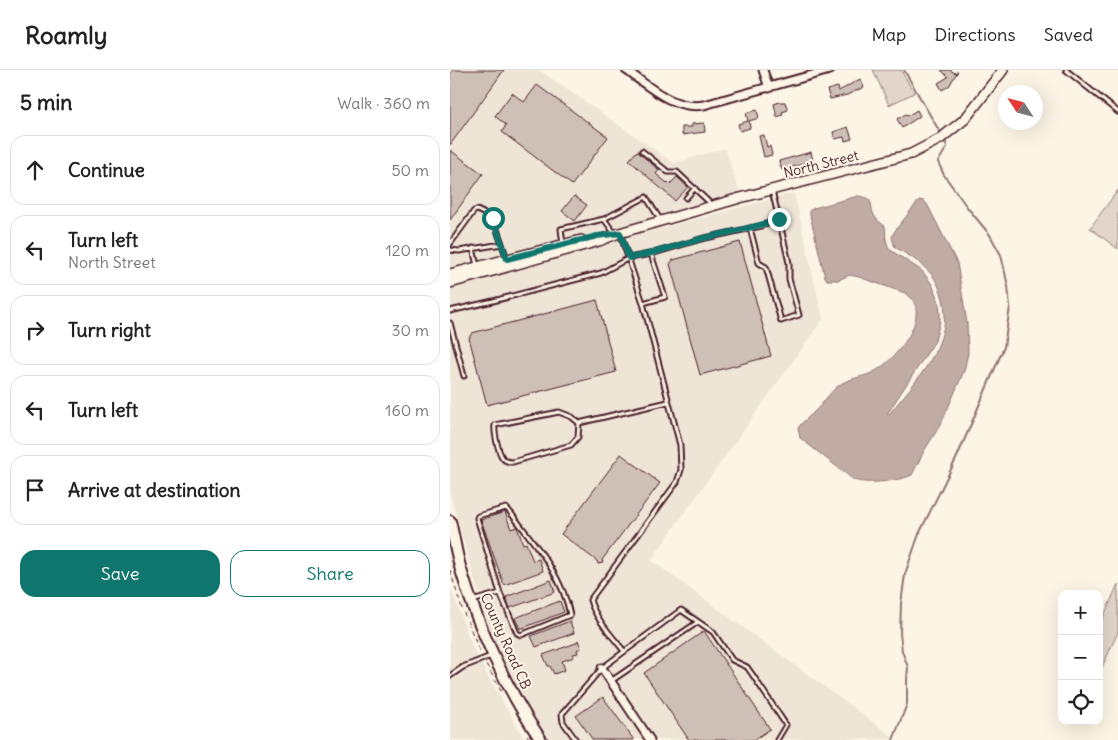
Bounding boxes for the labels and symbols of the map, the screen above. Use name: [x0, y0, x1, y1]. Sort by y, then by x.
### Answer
north arrow: [998, 85, 1043, 130]
street label: North Street: [782, 146, 861, 182]
route start: [482, 207, 505, 230]
route end: [768, 208, 791, 231]
street label: County Road CB: [477, 590, 535, 692]

